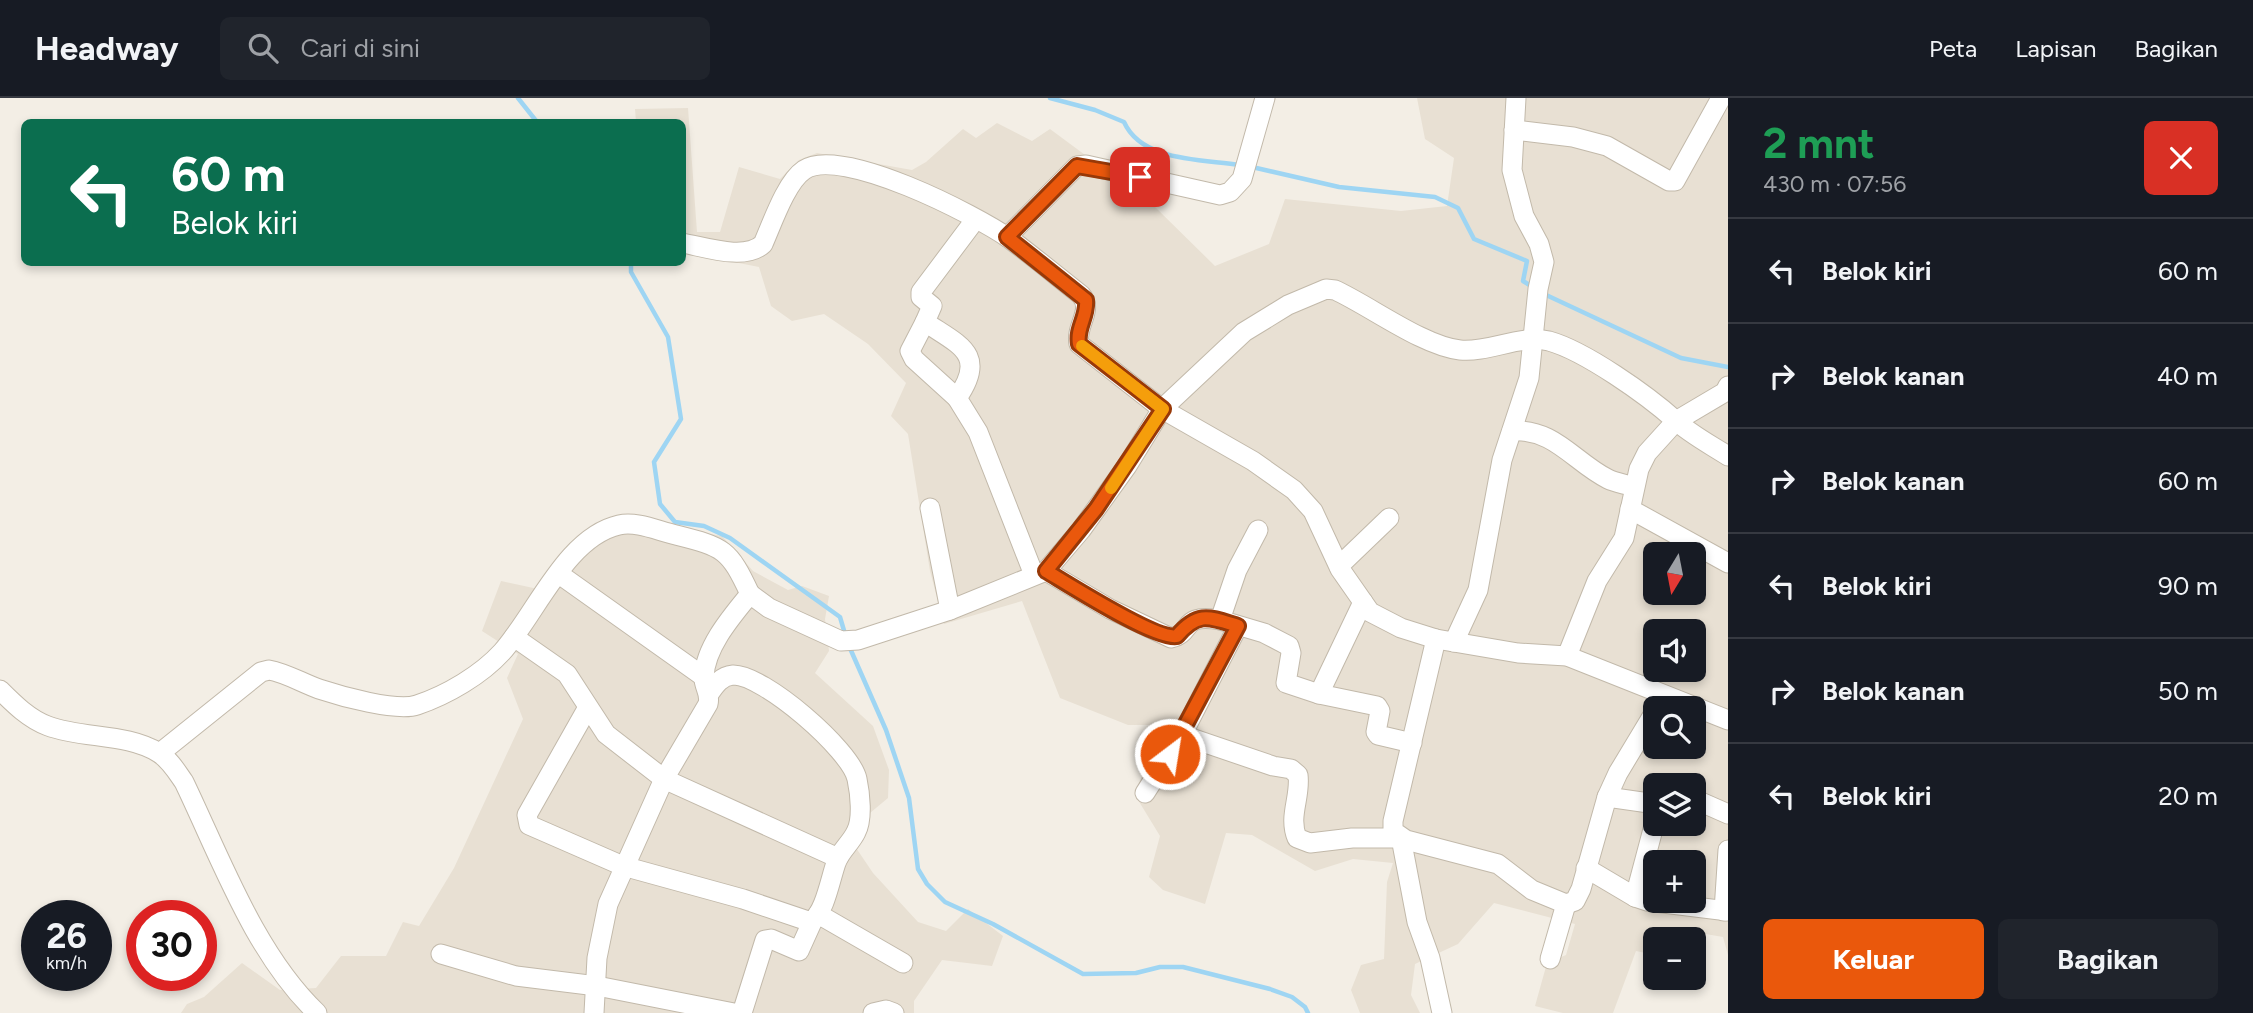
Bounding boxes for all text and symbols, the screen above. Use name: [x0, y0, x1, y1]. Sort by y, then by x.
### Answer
search box: [220, 17, 710, 80]
text: Headway: [35, 29, 178, 68]
icon: search: [244, 29, 282, 67]
text: Cari di sini: [300, 32, 420, 64]
text: Peta: [1929, 34, 1977, 63]
text: Lapisan: [2015, 34, 2096, 63]
text: Bagikan: [2134, 34, 2218, 63]
text: 2 mnt: [1763, 118, 1875, 169]
button: close: [2144, 121, 2218, 195]
text: 60 m: [171, 144, 286, 203]
icon: left: [56, 147, 147, 238]
pin: [1110, 147, 1170, 207]
icon: arrive: [1121, 158, 1159, 196]
text: 430 m · 07:56: [1763, 170, 1906, 198]
text: Belok kiri: [171, 204, 298, 242]
icon: left: [1763, 252, 1801, 290]
text: Belok kiri: [1822, 255, 1931, 287]
text: 60 m: [2158, 255, 2218, 287]
icon: right: [1763, 357, 1801, 395]
text: Belok kanan: [1822, 360, 1965, 392]
text: 40 m: [2157, 360, 2218, 392]
icon: right: [1763, 462, 1801, 500]
text: Belok kanan: [1822, 465, 1965, 497]
text: 60 m: [2158, 465, 2218, 497]
north arrow: [1643, 542, 1706, 606]
map controls: [1643, 542, 1706, 990]
icon: left: [1763, 567, 1801, 605]
text: Belok kiri: [1822, 570, 1931, 602]
text: 90 m: [2158, 570, 2218, 602]
button: sound: [1643, 619, 1706, 682]
icon: right: [1763, 672, 1801, 710]
text: Belok kanan: [1822, 675, 1965, 707]
text: 50 m: [2158, 675, 2218, 707]
button: search: [1643, 696, 1706, 759]
position arrow: [1133, 717, 1207, 791]
button: layers: [1643, 773, 1706, 836]
icon: left: [1763, 777, 1801, 815]
text: Belok kiri: [1822, 780, 1931, 812]
text: 20 m: [2158, 780, 2218, 812]
button: +: [1643, 850, 1706, 913]
speed limit sign: 30: [126, 900, 217, 991]
text: 26: [46, 915, 87, 957]
button: Keluar: [1763, 919, 1984, 999]
button: Bagikan: [1998, 919, 2218, 999]
button: −: [1643, 927, 1706, 990]
text: km/h: [46, 952, 87, 974]

